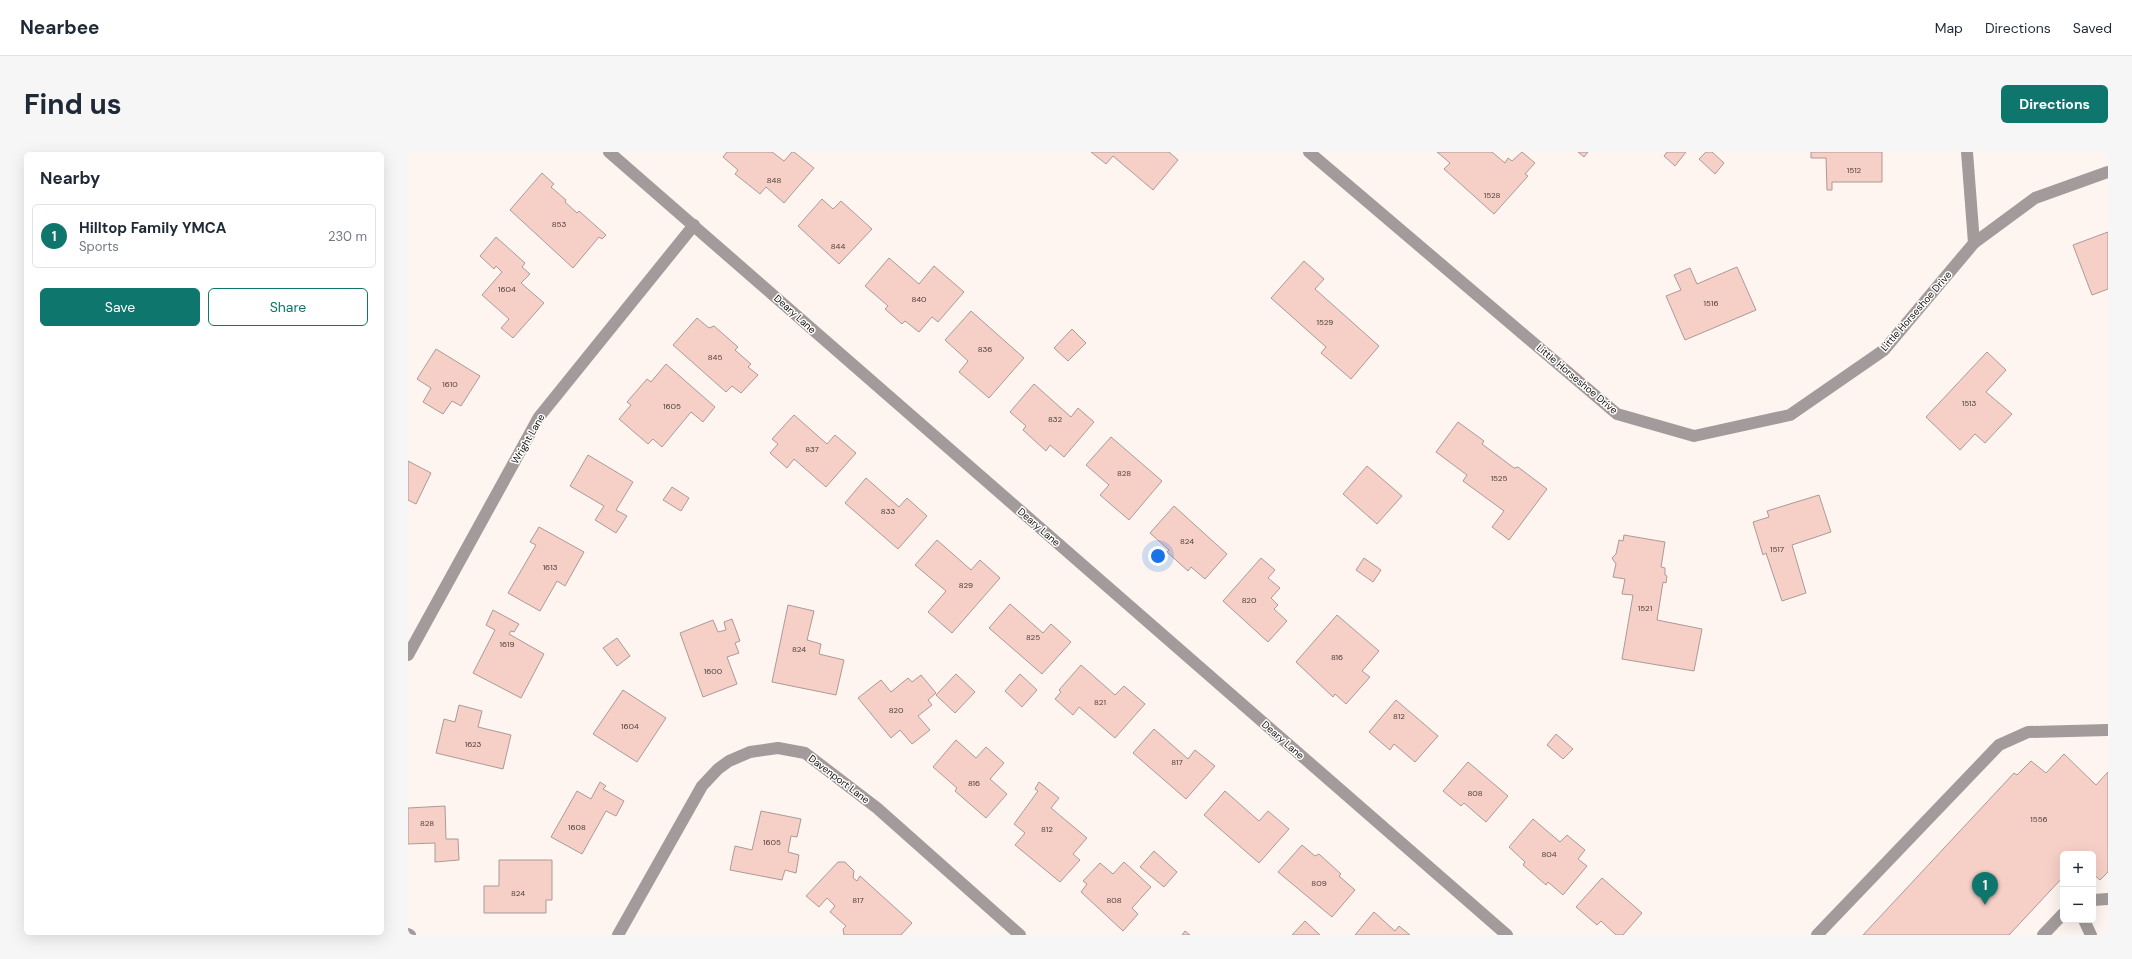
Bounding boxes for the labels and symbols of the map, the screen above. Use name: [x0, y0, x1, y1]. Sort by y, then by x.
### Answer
house number: 1512: [1847, 165, 1862, 175]
house number: 848: [767, 175, 781, 185]
house number: 1528: [1484, 190, 1500, 200]
house number: 853: [552, 219, 567, 229]
house number: 844: [831, 241, 845, 251]
street label: Little Horseshoe Drive: [1878, 268, 1955, 354]
house number: 1604: [498, 284, 516, 294]
street label: Deary Lane: [771, 292, 819, 336]
house number: 840: [911, 294, 927, 304]
house number: 1516: [1704, 298, 1718, 308]
house number: 1529: [1317, 317, 1333, 327]
street label: Little Horseshoe Drive: [1534, 341, 1620, 417]
house number: 836: [978, 344, 992, 354]
house number: 845: [708, 352, 722, 362]
house number: 1610: [442, 379, 458, 389]
house number: 1513: [1962, 398, 1977, 408]
house number: 1605: [663, 401, 681, 411]
street label: Wright Lane: [508, 411, 548, 466]
house number: 832: [1048, 414, 1062, 424]
house number: 837: [805, 444, 819, 454]
house number: 828: [1117, 468, 1131, 478]
house number: 1525: [1491, 473, 1507, 483]
street label: Deary Lane: [1015, 505, 1063, 549]
house number: 833: [881, 506, 895, 516]
house number: 824: [1180, 536, 1194, 546]
house number: 1517: [1770, 544, 1784, 554]
your location: [1148, 546, 1168, 566]
house number: 1613: [543, 562, 558, 572]
house number: 829: [959, 580, 973, 590]
house number: 820: [1242, 595, 1257, 605]
house number: 1521: [1638, 603, 1652, 613]
house number: 825: [1026, 632, 1040, 642]
house number: 1619: [499, 639, 515, 649]
house number: 824: [792, 644, 806, 654]
house number: 816: [1331, 652, 1343, 662]
house number: 1600: [704, 666, 723, 676]
house number: 821: [1094, 697, 1106, 707]
house number: 820: [889, 705, 904, 715]
house number: 812: [1393, 711, 1405, 721]
street label: Deary Lane: [1259, 718, 1307, 762]
house number: 1604: [621, 721, 639, 731]
house number: 1623: [465, 739, 482, 749]
street label: Davenport Lane: [806, 752, 872, 806]
house number: 817: [1171, 757, 1183, 767]
house number: 816: [968, 778, 980, 788]
house number: 808: [1467, 788, 1483, 798]
house number: 1556: [2030, 814, 2048, 824]
house number: 828: [420, 818, 434, 828]
house number: 1608: [568, 822, 586, 832]
house number: 812: [1041, 824, 1053, 834]
house number: 1605: [763, 837, 781, 847]
house number: 804: [1541, 849, 1557, 859]
pin: 1: [1972, 872, 1998, 905]
house number: 809: [1311, 878, 1327, 888]
house number: 824: [511, 888, 525, 898]
house number: 817: [852, 895, 864, 905]
house number: 808: [1106, 895, 1122, 905]

